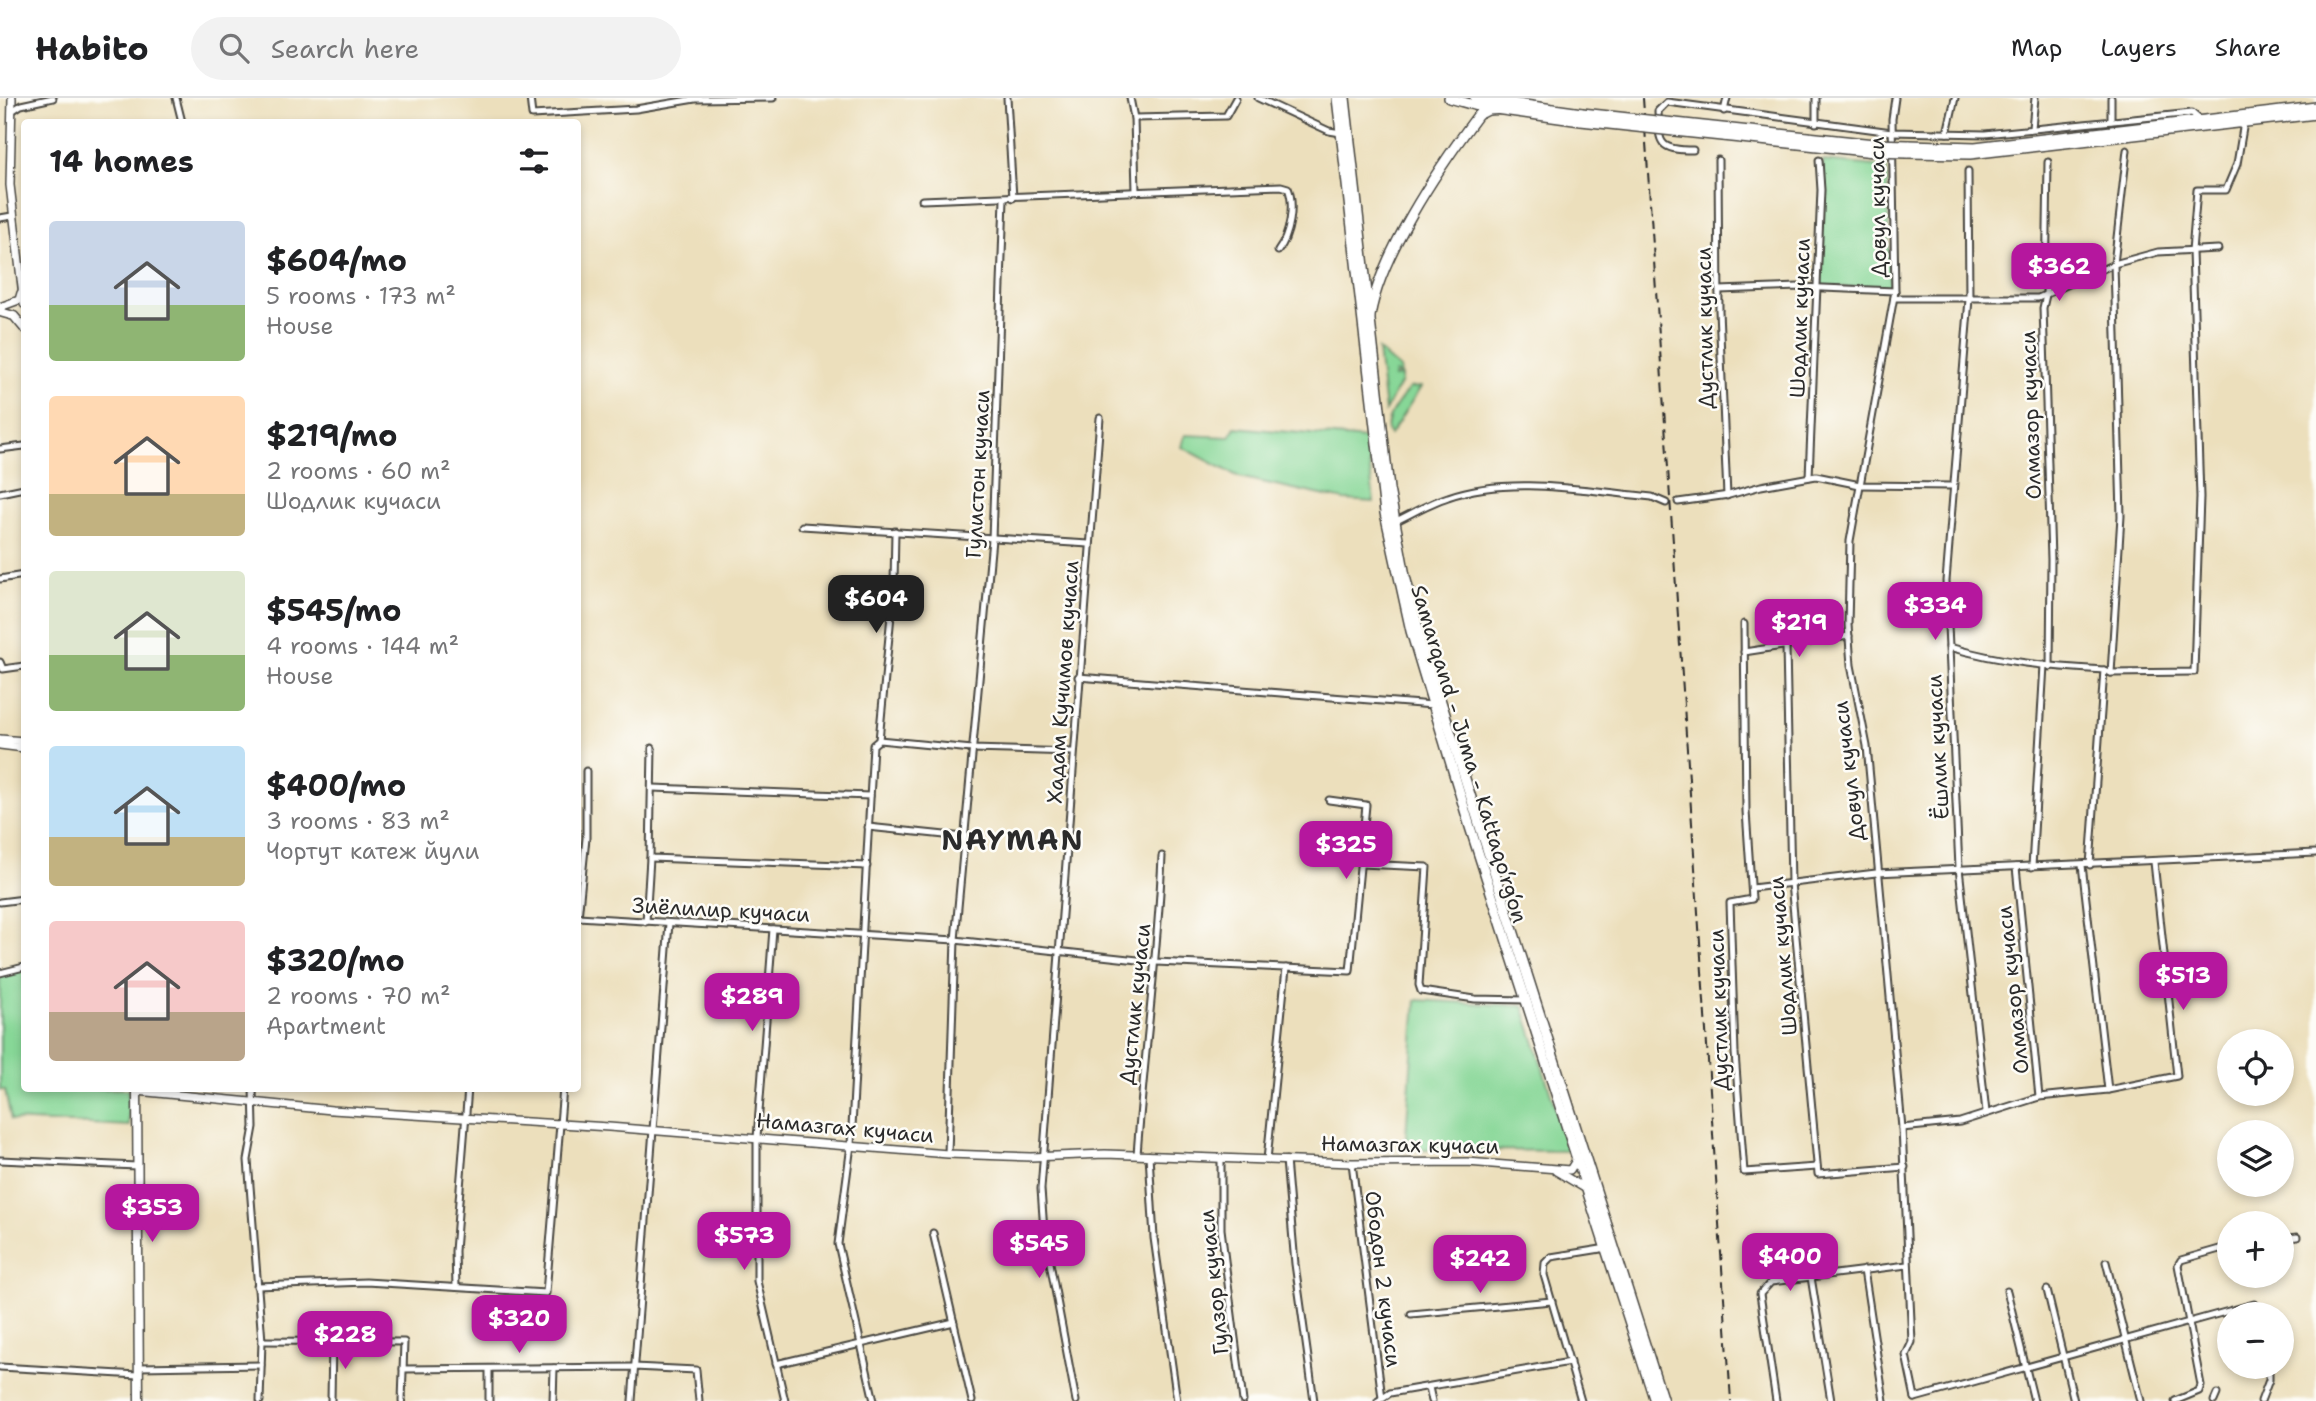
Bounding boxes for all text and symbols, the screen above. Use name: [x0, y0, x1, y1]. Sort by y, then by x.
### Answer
search box: [191, 17, 681, 80]
text: Habito: [35, 26, 149, 71]
icon: search: [215, 29, 253, 67]
text: Search here: [271, 31, 419, 66]
text: Map: [2011, 32, 2062, 64]
text: Layers: [2100, 32, 2177, 64]
text: Share: [2215, 32, 2281, 64]
street label: Довул кучаси: [1863, 136, 1893, 278]
text: 14 homes: [49, 141, 194, 182]
icon: filters: [515, 142, 553, 180]
street label: Шодлик кучаси: [1783, 237, 1817, 398]
text: $604/mo: [266, 240, 407, 281]
pin: $362: [2018, 244, 2100, 303]
street label: Дустлик кучаси: [1690, 247, 1720, 409]
icon: home: [105, 249, 189, 333]
text: $362: [2027, 251, 2091, 281]
text: 5 rooms · 173 m²: [266, 281, 456, 311]
text: House: [266, 311, 334, 341]
street label: Олмазор кучаси: [2014, 330, 2048, 500]
street label: Гулистон кучаси: [960, 389, 996, 559]
text: $219/mo: [266, 415, 398, 456]
icon: home: [105, 424, 189, 508]
text: 2 rooms · 60 m²: [266, 456, 451, 486]
text: Шодлик кучаси: [266, 486, 441, 516]
street label: Хадам Кучимов кучаси: [1041, 559, 1085, 805]
pin: $604: [835, 575, 917, 635]
street label: Samarqand - Juma - Kattaqo‘rg‘on: [1404, 582, 1534, 926]
pin: $334: [1894, 582, 1976, 642]
text: $604: [844, 583, 908, 613]
text: $545/mo: [266, 590, 402, 631]
text: $334: [1903, 590, 1967, 620]
icon: home: [105, 599, 189, 683]
pin: $219: [1758, 600, 1840, 659]
text: $219: [1771, 607, 1827, 637]
text: 4 rooms · 144 m²: [266, 631, 459, 661]
text: House: [266, 661, 334, 691]
street label: Ёшлик кучаси: [1920, 673, 1956, 820]
street label: Довул кучаси: [1826, 699, 1872, 843]
text: $400/mo: [266, 765, 406, 806]
icon: home: [105, 774, 189, 858]
text: 3 rooms · 83 m²: [266, 806, 450, 836]
district label: NAYMAN: [941, 821, 1085, 859]
pin: $325: [1305, 822, 1387, 881]
text: $325: [1315, 829, 1377, 859]
text: Чортут катеж йули: [266, 836, 479, 866]
street label: Шодлик кучаси: [1762, 875, 1804, 1037]
street label: Зиёлилир кучаси: [631, 891, 811, 929]
street label: Олмазор кучаси: [1990, 904, 2036, 1076]
street label: Дустлик кучаси: [1113, 922, 1157, 1086]
street label: Дустлик кучаси: [1702, 928, 1736, 1091]
text: $320/mo: [266, 940, 405, 981]
icon: home: [105, 949, 189, 1033]
pin: $513: [2142, 953, 2224, 1012]
text: $513: [2155, 960, 2211, 990]
pin: $289: [711, 974, 793, 1033]
text: 2 rooms · 70 m²: [266, 981, 451, 1011]
text: $289: [720, 981, 784, 1011]
text: Apartment: [266, 1011, 386, 1041]
map controls: [2217, 1029, 2294, 1379]
button: locate: [2217, 1029, 2294, 1106]
street label: Намазгах кучаси: [755, 1106, 935, 1150]
button: layers: [2217, 1120, 2294, 1197]
street label: Намазгах кучаси: [1321, 1129, 1500, 1161]
pin: $353: [111, 1184, 193, 1244]
street label: Ободон 2 кучаси: [1358, 1189, 1408, 1369]
text: $353: [121, 1192, 183, 1222]
street label: Гулзор кучаси: [1192, 1208, 1236, 1356]
button: +: [2217, 1211, 2294, 1288]
pin: $573: [703, 1212, 785, 1272]
text: $573: [713, 1220, 775, 1250]
pin: $545: [998, 1220, 1080, 1280]
text: $545: [1009, 1228, 1069, 1258]
pin: $400: [1749, 1234, 1831, 1293]
pin: $242: [1439, 1236, 1521, 1295]
text: $400: [1758, 1241, 1822, 1271]
text: $242: [1449, 1243, 1511, 1273]
pin: $320: [478, 1296, 560, 1355]
button: −: [2217, 1302, 2294, 1379]
text: $320: [488, 1303, 550, 1333]
pin: $228: [304, 1312, 386, 1371]
text: $228: [313, 1319, 377, 1349]

